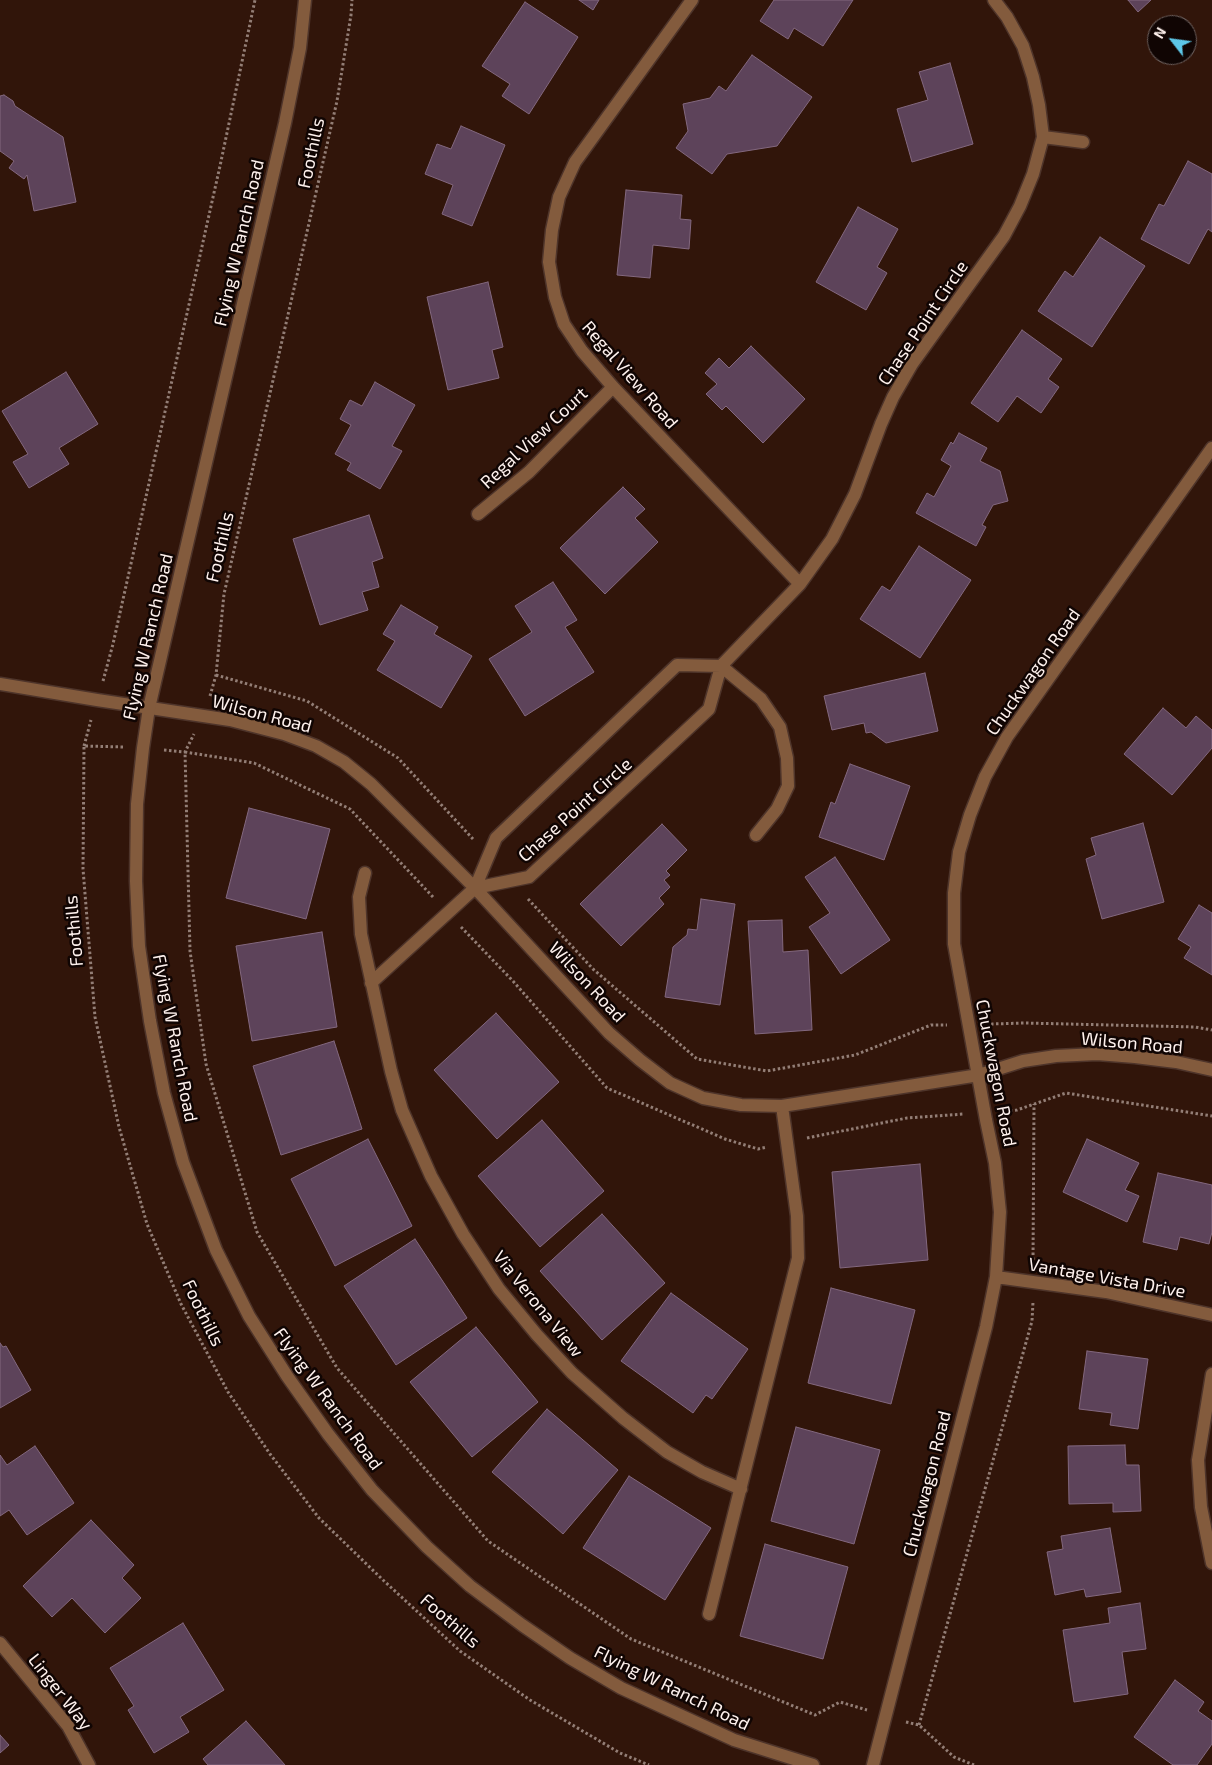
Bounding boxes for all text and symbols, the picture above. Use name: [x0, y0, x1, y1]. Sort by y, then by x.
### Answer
north arrow: [1147, 15, 1197, 65]
text: N: [1150, 24, 1169, 41]
street label: Foothills: [293, 116, 329, 190]
street label: Flying W Ranch Road: [209, 158, 269, 328]
street label: Chase Point Circle: [873, 257, 973, 389]
street label: Regal View Road: [577, 317, 683, 433]
street label: Regal View Court: [476, 383, 592, 493]
street label: Foothills: [201, 510, 239, 584]
street label: Flying W Ranch Road: [118, 552, 178, 722]
street label: Chuckwagon Road: [981, 604, 1085, 740]
street label: Wilson Road: [210, 690, 314, 738]
street label: Chase Point Circle: [514, 753, 636, 867]
street label: Foothills: [60, 894, 88, 968]
street label: Wilson Road: [544, 937, 630, 1027]
street label: Flying W Ranch Road: [148, 952, 202, 1124]
street label: Chuckwagon Road: [971, 997, 1021, 1149]
street label: Wilson Road: [1080, 1028, 1184, 1058]
street label: Via Verona View: [488, 1246, 588, 1362]
street label: Vantage Vista Drive: [1027, 1254, 1187, 1302]
street label: Foothills: [178, 1276, 228, 1350]
street label: Flying W Ranch Road: [269, 1324, 387, 1474]
street label: Chuckwagon Road: [898, 1409, 956, 1559]
street label: Foothills: [416, 1589, 484, 1653]
street label: Flying W Ranch Road: [591, 1641, 753, 1735]
street label: Linger Way: [23, 1649, 97, 1735]

